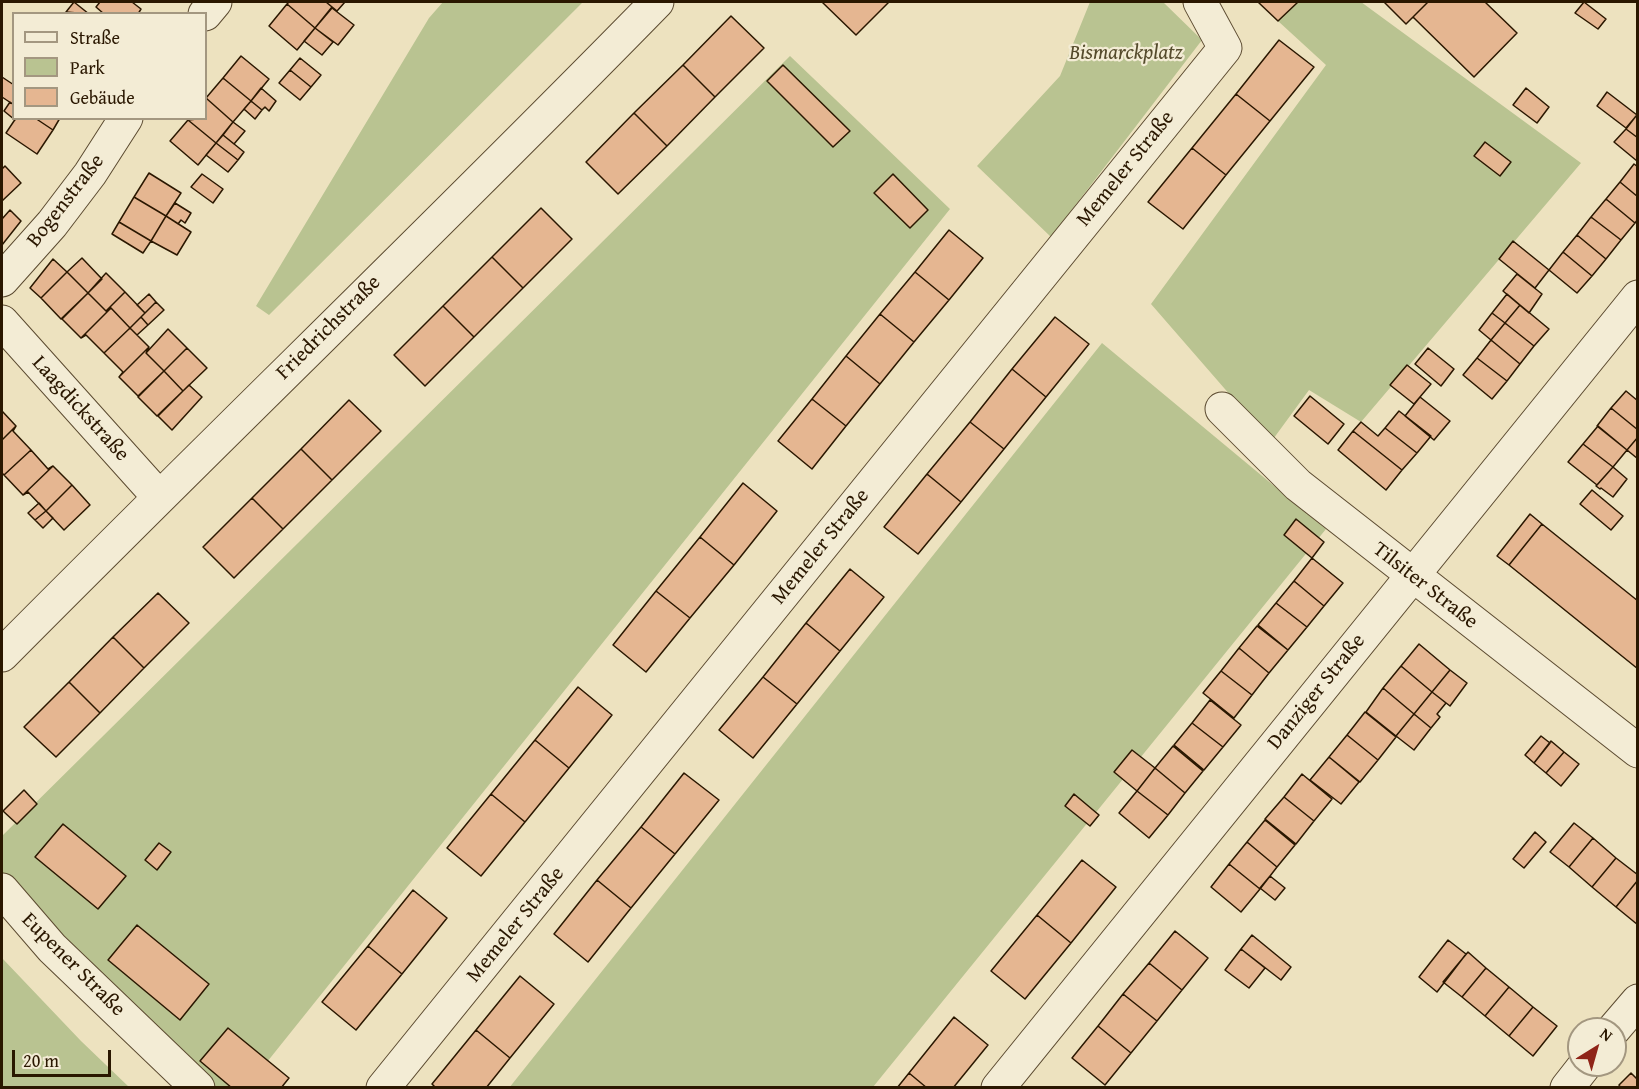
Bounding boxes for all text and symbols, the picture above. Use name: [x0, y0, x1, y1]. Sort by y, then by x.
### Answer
legend: [12, 12, 207, 120]
text: Straße: [70, 24, 120, 51]
park label: Bismarckplatz: [1069, 41, 1183, 67]
text: Park: [70, 54, 105, 81]
text: Gebäude: [70, 84, 135, 111]
street label: Memeler Straße: [1072, 106, 1180, 232]
street label: Bogenstraße: [22, 150, 110, 252]
street label: Friedrichstraße: [271, 270, 387, 386]
street label: Laagdickstraße: [26, 351, 134, 467]
street label: Memeler Straße: [767, 484, 875, 610]
street label: Tilsiter Straße: [1367, 537, 1483, 635]
street label: Danziger Straße: [1263, 629, 1371, 755]
street label: Memeler Straße: [462, 862, 570, 988]
street label: Eupener Straße: [16, 908, 130, 1022]
north arrow: [1567, 1017, 1627, 1077]
text: N: [1595, 1021, 1618, 1047]
scale bar: [15, 1038, 114, 1076]
text: 20 m: [23, 1047, 59, 1074]

